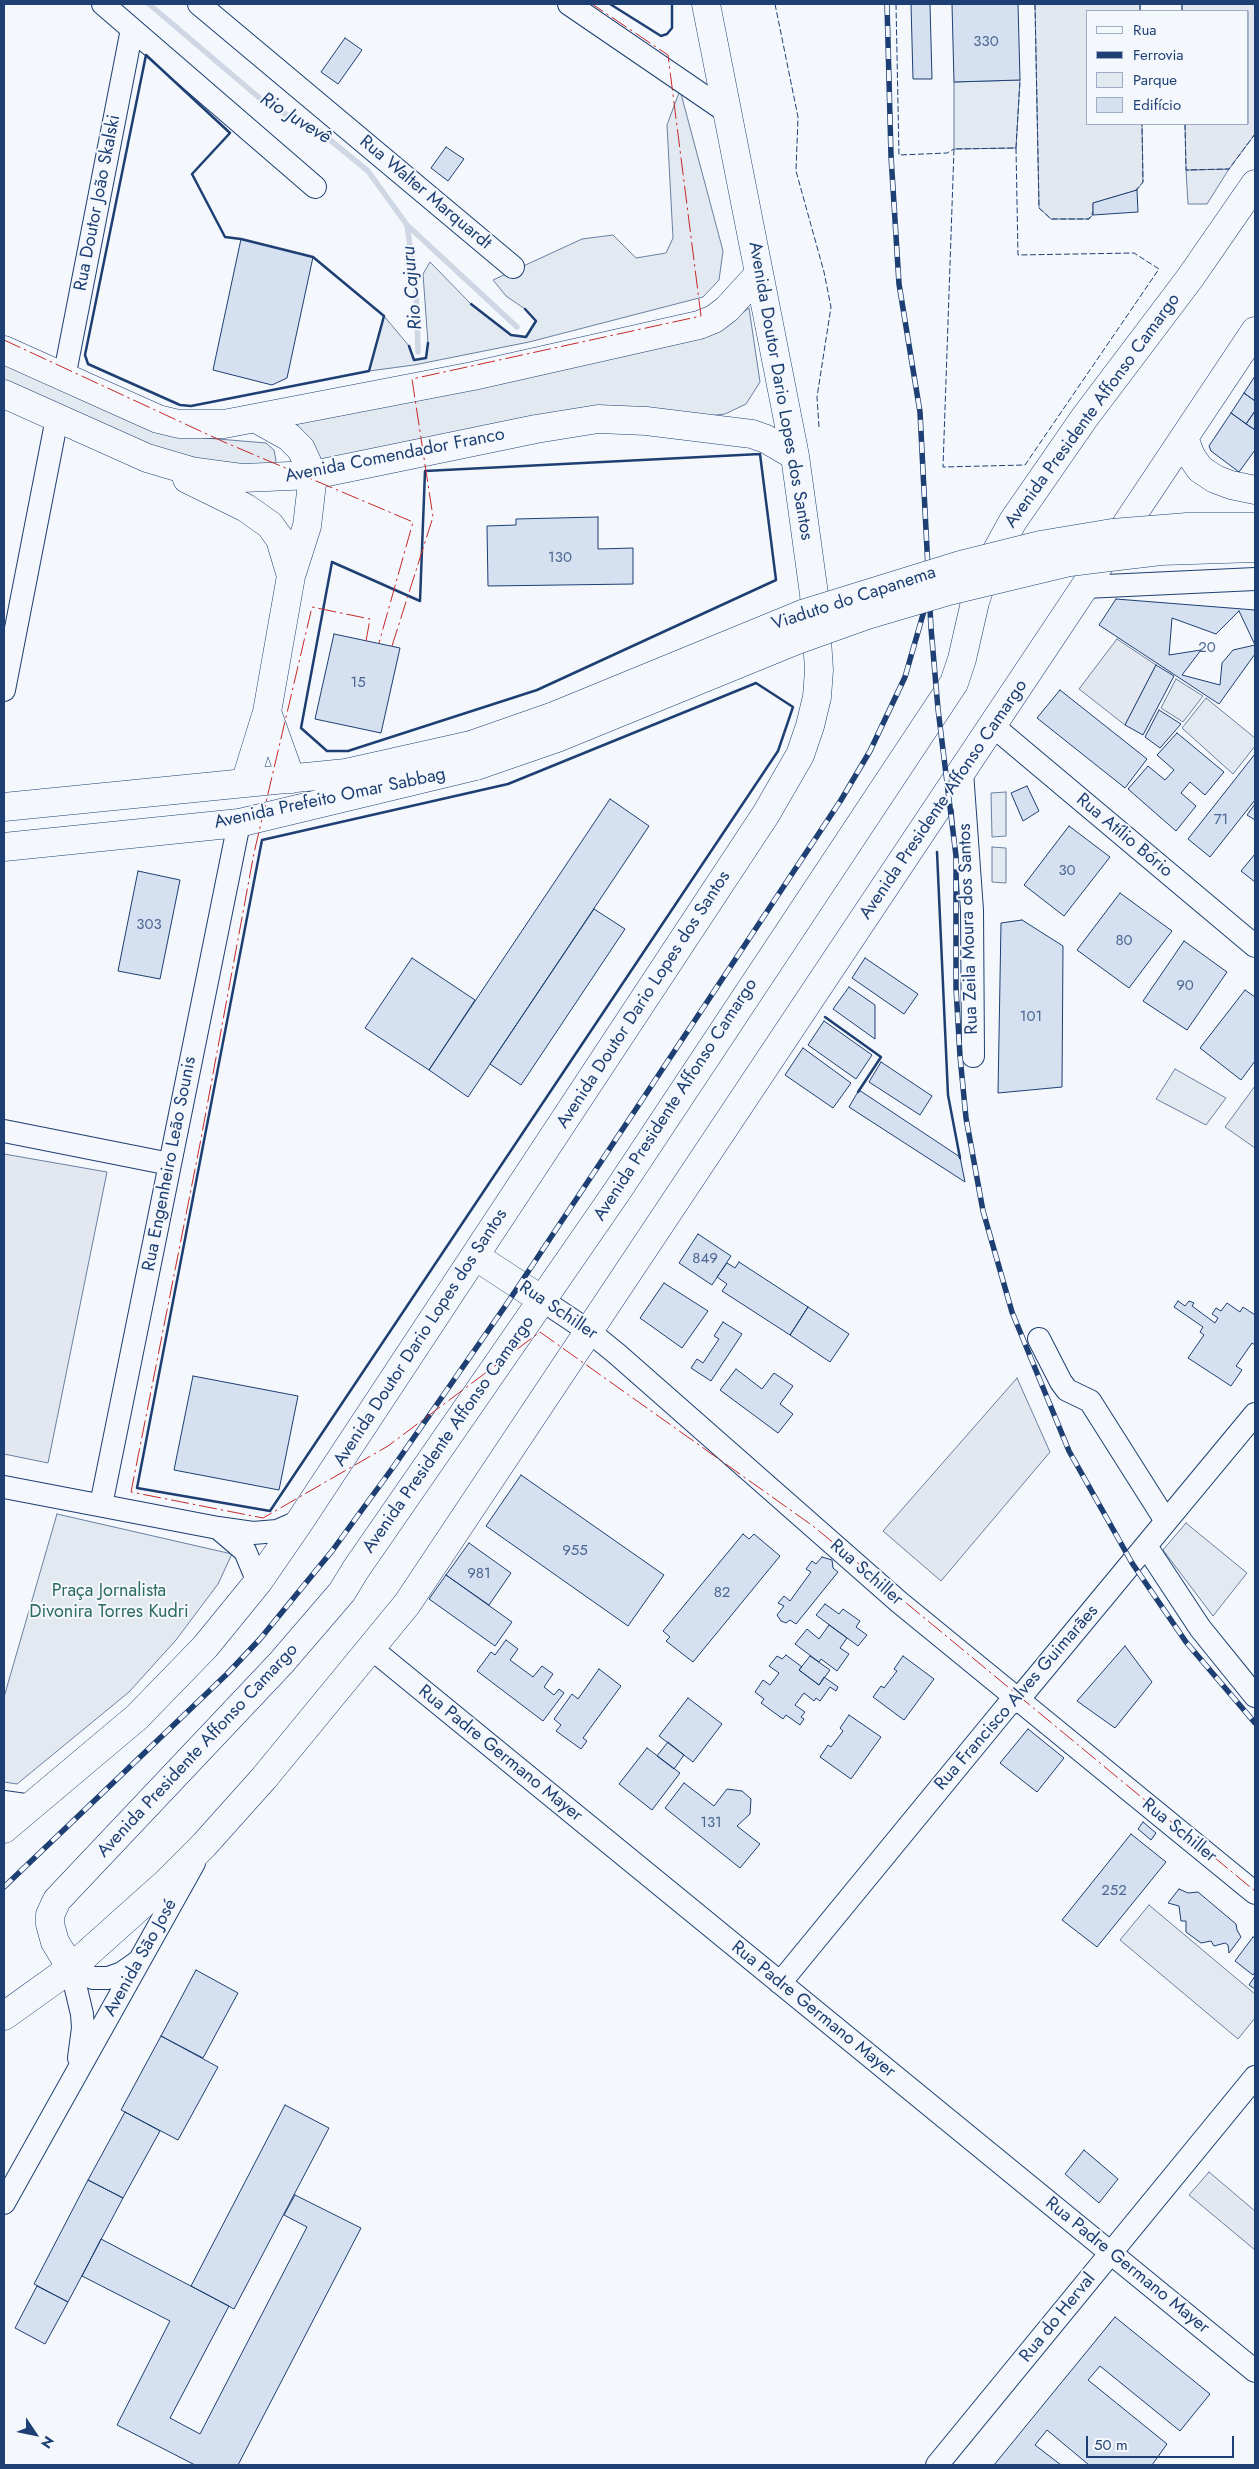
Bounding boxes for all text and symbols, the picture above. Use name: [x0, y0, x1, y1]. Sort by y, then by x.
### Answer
legend: [1086, 10, 1249, 125]
text: Rua: [1133, 19, 1157, 41]
house number: 330: [973, 33, 999, 51]
text: Ferrovia: [1133, 44, 1184, 66]
text: Parque: [1133, 69, 1177, 91]
water label: Rio Juvevê: [255, 88, 335, 150]
text: Edifício: [1133, 94, 1181, 116]
street label: Rua Doutor João Skalski: [70, 113, 126, 293]
street label: Rua Walter Marquardt: [355, 131, 495, 255]
street label: Avenida Doutor Dario Lopes dos Santos: [743, 240, 817, 542]
water label: Rio Cajuru: [398, 245, 428, 331]
street label: Avenida Presidente Affonso Camargo: [1001, 290, 1185, 532]
street label: Avenida Comendador Franco: [283, 424, 507, 488]
house number: 130: [548, 549, 572, 567]
street label: Viaduto do Capanema: [769, 562, 939, 636]
house number: 20: [1198, 639, 1216, 657]
house number: 15: [350, 674, 366, 692]
street label: Avenida Presidente Affonso Camargo: [855, 676, 1033, 924]
street label: Avenida Prefeito Omar Sabbag: [212, 764, 448, 834]
street label: Rua Atílio Bório: [1071, 789, 1177, 883]
house number: 71: [1214, 811, 1228, 829]
street label: Rua Zeila Moura dos Santos: [955, 823, 983, 1035]
house number: 30: [1058, 862, 1076, 880]
street label: Avenida Doutor Dario Lopes dos Santos: [552, 867, 736, 1133]
house number: 303: [136, 916, 162, 934]
house number: 80: [1115, 932, 1133, 950]
street label: Avenida Presidente Affonso Camargo: [589, 975, 763, 1225]
house number: 90: [1176, 977, 1194, 995]
house number: 101: [1020, 1008, 1042, 1026]
street label: Rua Engenheiro Leão Sounis: [139, 1055, 201, 1273]
street label: Avenida Doutor Dario Lopes dos Santos: [329, 1205, 513, 1471]
house number: 849: [692, 1250, 718, 1268]
street label: Rua Schiller: [515, 1277, 601, 1345]
street label: Avenida Presidente Affonso Camargo: [359, 1312, 539, 1558]
street label: Rua Schiller: [825, 1535, 907, 1611]
house number: 955: [562, 1542, 588, 1560]
house number: 981: [467, 1565, 491, 1583]
park label: Praça Jornalista Divonira Torres Kudri: [29, 1581, 189, 1624]
house number: 82: [714, 1584, 730, 1602]
street label: Rua Francisco Alves Guimarães: [931, 1601, 1103, 1795]
street label: Avenida Presidente Affonso Camargo: [93, 1640, 303, 1862]
street label: Rua Padre Germano Mayer: [413, 1681, 587, 1827]
street label: Rua Schiller: [1137, 1794, 1221, 1868]
house number: 131: [700, 1814, 722, 1832]
house number: 252: [1101, 1882, 1127, 1900]
street label: Avenida São José: [100, 1896, 182, 2020]
street label: Rua Padre Germano Mayer: [726, 1937, 900, 2083]
street label: Rua Padre Germano Mayer: [1040, 2193, 1214, 2339]
street label: Rua do Herval: [1015, 2269, 1101, 2367]
north arrow: [10, 2409, 60, 2459]
scale bar: [1089, 2426, 1236, 2458]
text: N: [36, 2432, 59, 2453]
text: 50 m: [1094, 2434, 1128, 2456]

